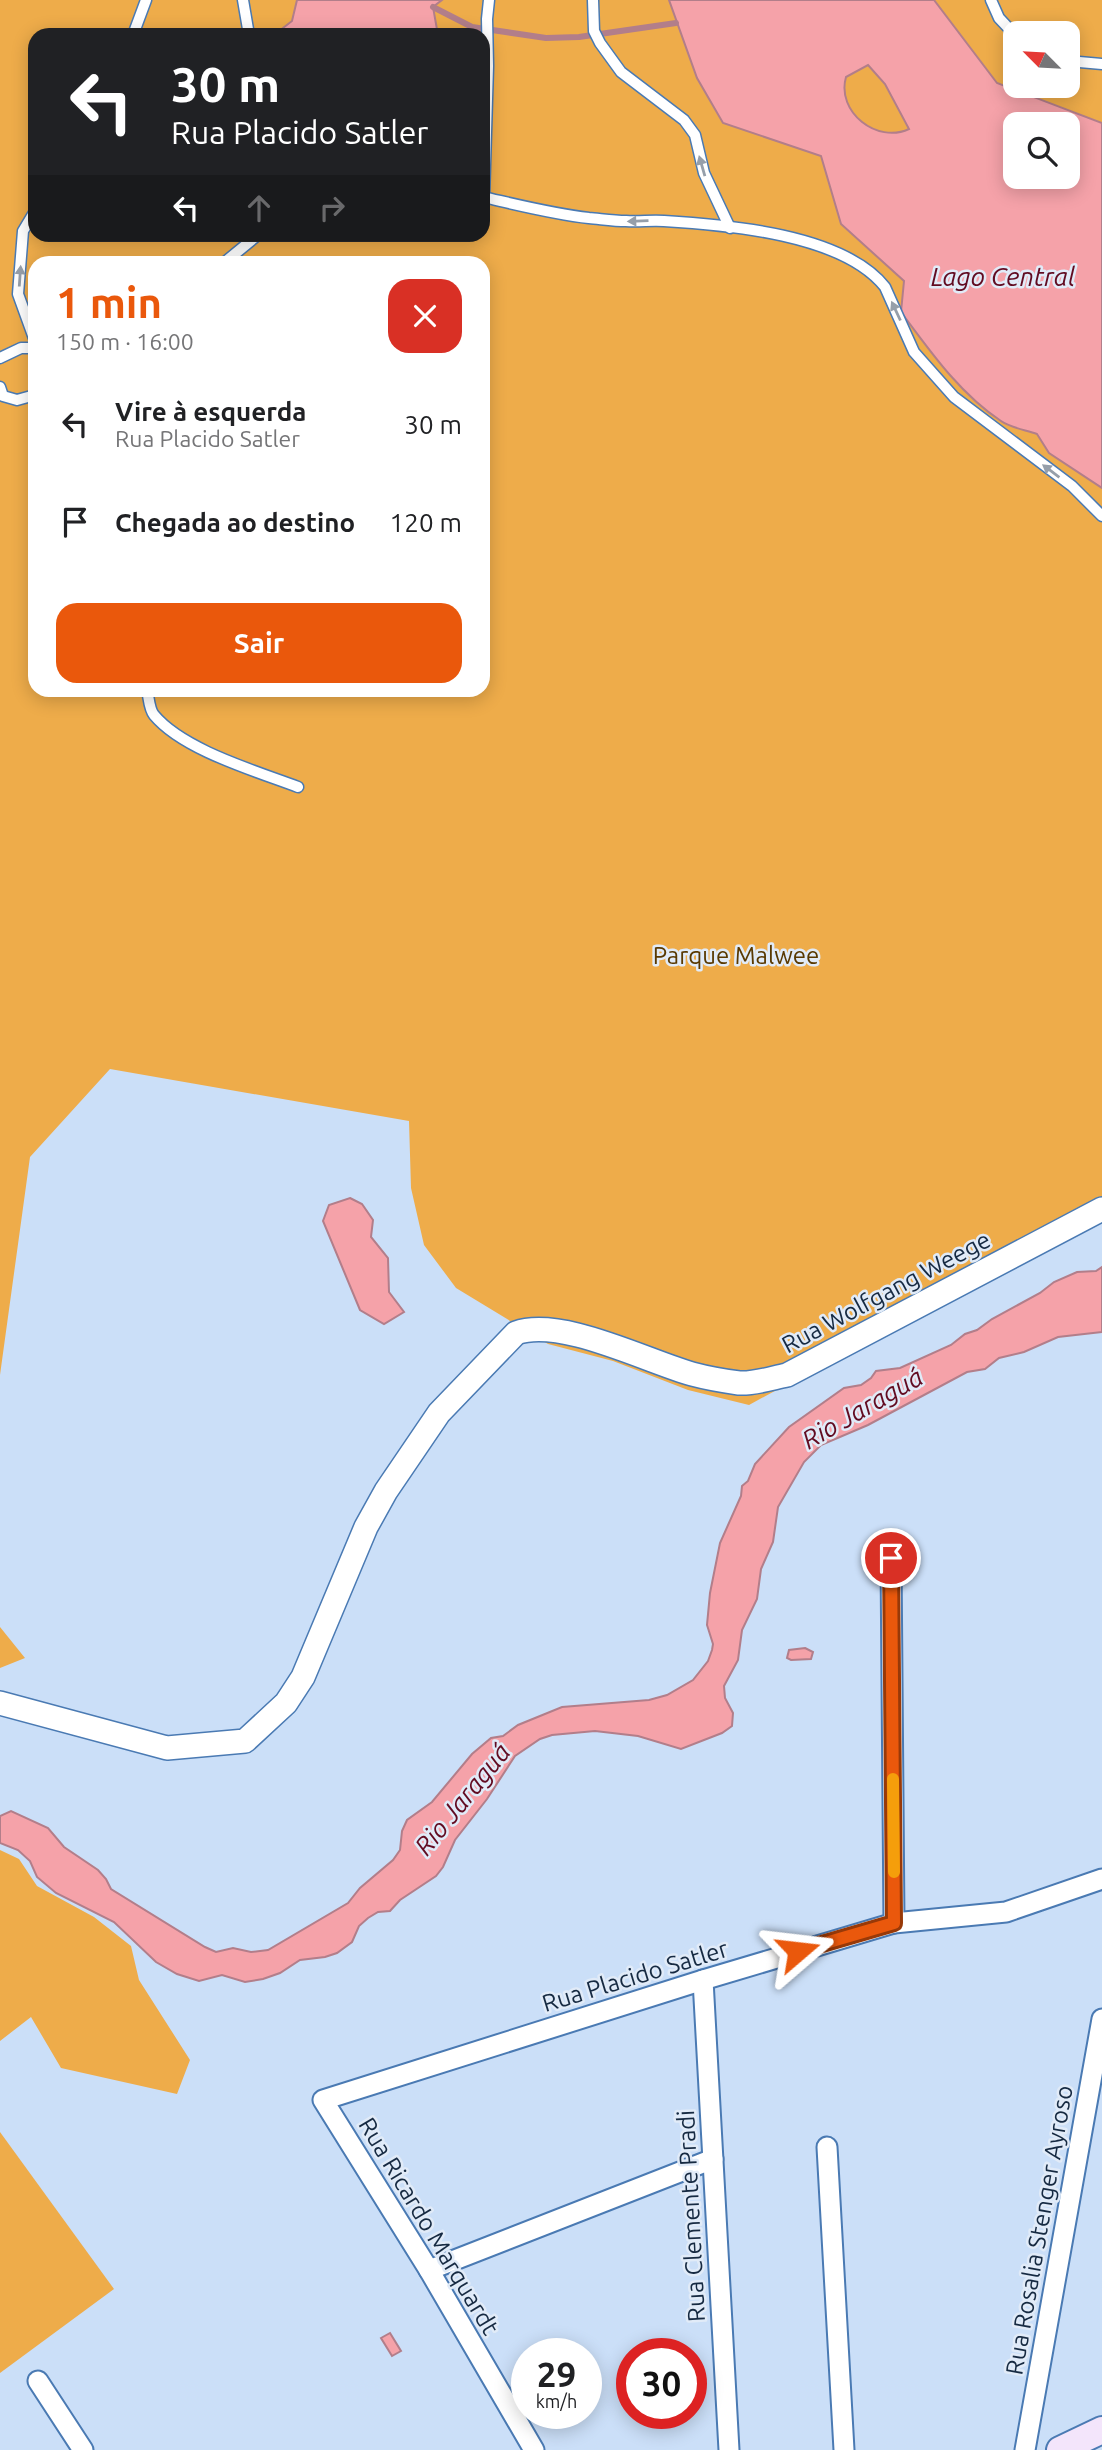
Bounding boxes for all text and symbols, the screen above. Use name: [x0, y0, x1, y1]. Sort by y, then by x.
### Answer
north arrow: [1003, 21, 1080, 98]
map controls: [1003, 21, 1080, 189]
icon: left: [56, 56, 147, 147]
text: 30 m: [171, 56, 280, 111]
button: search: [1003, 112, 1080, 189]
text: Rua Placido Satler: [171, 114, 428, 150]
one-way arrow: [697, 155, 707, 176]
icon: left: [167, 189, 205, 227]
icon: ahead: [240, 189, 278, 227]
icon: right: [313, 189, 351, 227]
one-way arrow: [627, 215, 649, 227]
water label: Lago Central: [931, 262, 1075, 291]
one-way arrow: [15, 265, 26, 287]
text: 1 min: [56, 279, 162, 326]
button: close: [388, 279, 462, 353]
one-way arrow: [890, 301, 901, 321]
text: 150 m · 16:00: [56, 329, 194, 354]
text: Vire à esquerda: [115, 397, 306, 426]
icon: left: [56, 405, 94, 443]
text: 30 m: [404, 410, 462, 439]
text: Rua Placido Satler: [115, 426, 300, 451]
one-way arrow: [1043, 463, 1061, 478]
icon: arrive: [56, 503, 94, 541]
text: Chegada ao destino: [115, 508, 355, 537]
text: 120 m: [390, 508, 462, 537]
button: Sair: [56, 603, 462, 683]
park label: Parque Malwee: [653, 942, 819, 969]
street label: Rua Wolfgang Weege: [777, 1226, 995, 1358]
water label: Rio Jaraguá: [796, 1362, 928, 1454]
pin: [861, 1528, 921, 1588]
icon: arrive: [872, 1539, 910, 1577]
water label: Rio Jaraguá: [408, 1738, 516, 1860]
position arrow: [761, 1914, 835, 1988]
street label: Rua Placido Satler: [539, 1935, 731, 2017]
street label: Rua Rosalia Stenger Ayroso: [1000, 2083, 1078, 2377]
street label: Rua Clemente Pradi: [672, 2109, 710, 2323]
street label: Rua Ricardo Marquardt: [353, 2113, 505, 2340]
speed limit sign: 30: [616, 2338, 707, 2429]
text: 29: [537, 2354, 576, 2394]
text: km/h: [536, 2391, 577, 2411]

